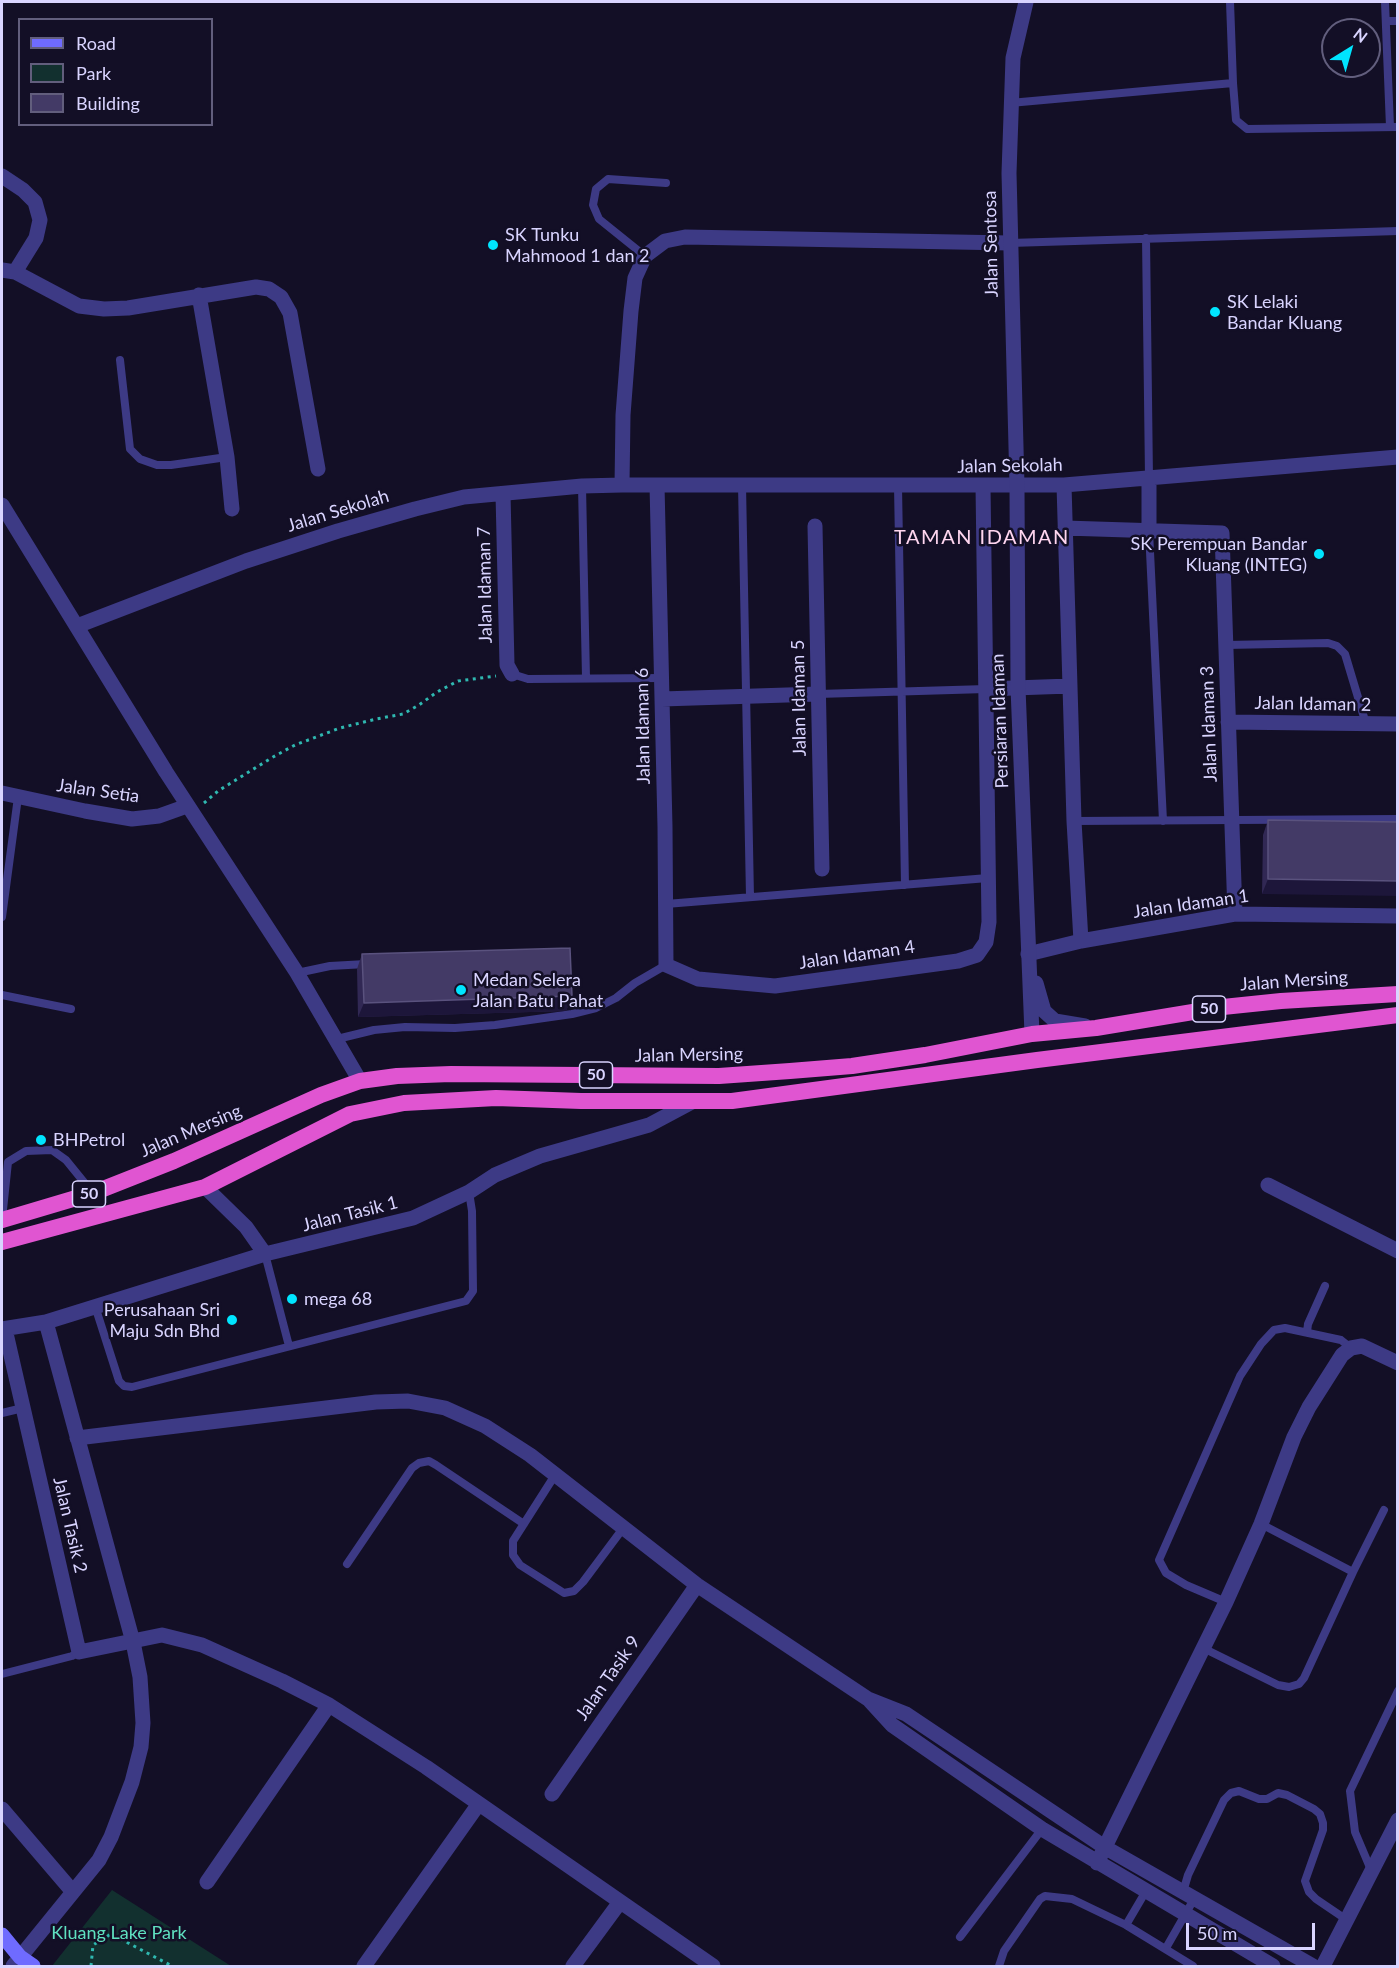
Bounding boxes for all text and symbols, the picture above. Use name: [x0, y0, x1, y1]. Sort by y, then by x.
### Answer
legend: [18, 18, 213, 126]
north arrow: [1321, 18, 1381, 78]
text: N: [1350, 24, 1372, 46]
text: Road: [76, 32, 116, 54]
text: Park: [76, 62, 111, 84]
text: Building: [76, 92, 140, 114]
street label: Jalan Sentosa: [979, 191, 1003, 297]
place label: SK Tunku Mahmood 1 dan 2: [505, 224, 650, 266]
marker: SK Tunku Mahmood 1 dan 2: [486, 238, 500, 252]
place label: SK Lelaki Bandar Kluang: [1227, 291, 1342, 334]
marker: SK Lelaki Bandar Kluang: [1208, 305, 1222, 319]
street label: Jalan Sekolah: [957, 454, 1063, 478]
street label: Jalan Sekolah: [284, 485, 392, 537]
street label: Jalan Idaman 7: [473, 526, 497, 644]
district label: TAMAN IDAMAN: [894, 526, 1070, 550]
place label: SK Perempuan Bandar Kluang (INTEG): [1131, 533, 1307, 576]
marker: SK Perempuan Bandar Kluang (INTEG): [1312, 547, 1326, 561]
street label: Jalan Idaman 5: [787, 639, 811, 757]
street label: Persiaran Idaman: [987, 653, 1013, 789]
street label: Jalan Idaman 3: [1196, 665, 1222, 783]
street label: Jalan Idaman 6: [631, 667, 655, 785]
street label: Jalan Idaman 2: [1254, 692, 1372, 716]
street label: Jalan Setia: [55, 775, 141, 807]
street label: Jalan Idaman 1: [1132, 885, 1250, 923]
street label: Jalan Idaman 4: [798, 936, 916, 974]
street label: Jalan Mersing: [1239, 966, 1349, 996]
place label: Medan Selera Jalan Batu Pahat: [473, 969, 603, 1012]
marker: Medan Selera Jalan Batu Pahat: [454, 983, 468, 997]
road number: 50: [1192, 996, 1226, 1022]
street label: Jalan Mersing: [635, 1043, 743, 1067]
road number: 50: [580, 1062, 612, 1088]
street label: Jalan Mersing: [137, 1100, 245, 1162]
place label: BHPetrol: [53, 1129, 125, 1151]
marker: BHPetrol: [34, 1133, 48, 1147]
road number: 50: [72, 1181, 106, 1207]
street label: Jalan Tasik 1: [300, 1192, 400, 1236]
place label: mega 68: [304, 1288, 372, 1310]
marker: mega 68: [285, 1292, 299, 1306]
place label: Perusahaan Sri Maju Sdn Bhd: [104, 1299, 220, 1342]
marker: Perusahaan Sri Maju Sdn Bhd: [225, 1313, 239, 1327]
street label: Jalan Tasik 2: [48, 1475, 92, 1575]
street label: Jalan Tasik 9: [571, 1632, 645, 1724]
scale bar: [1189, 1911, 1318, 1949]
park label: Kluang Lake Park: [51, 1922, 187, 1944]
text: 50 m: [1197, 1922, 1237, 1944]

